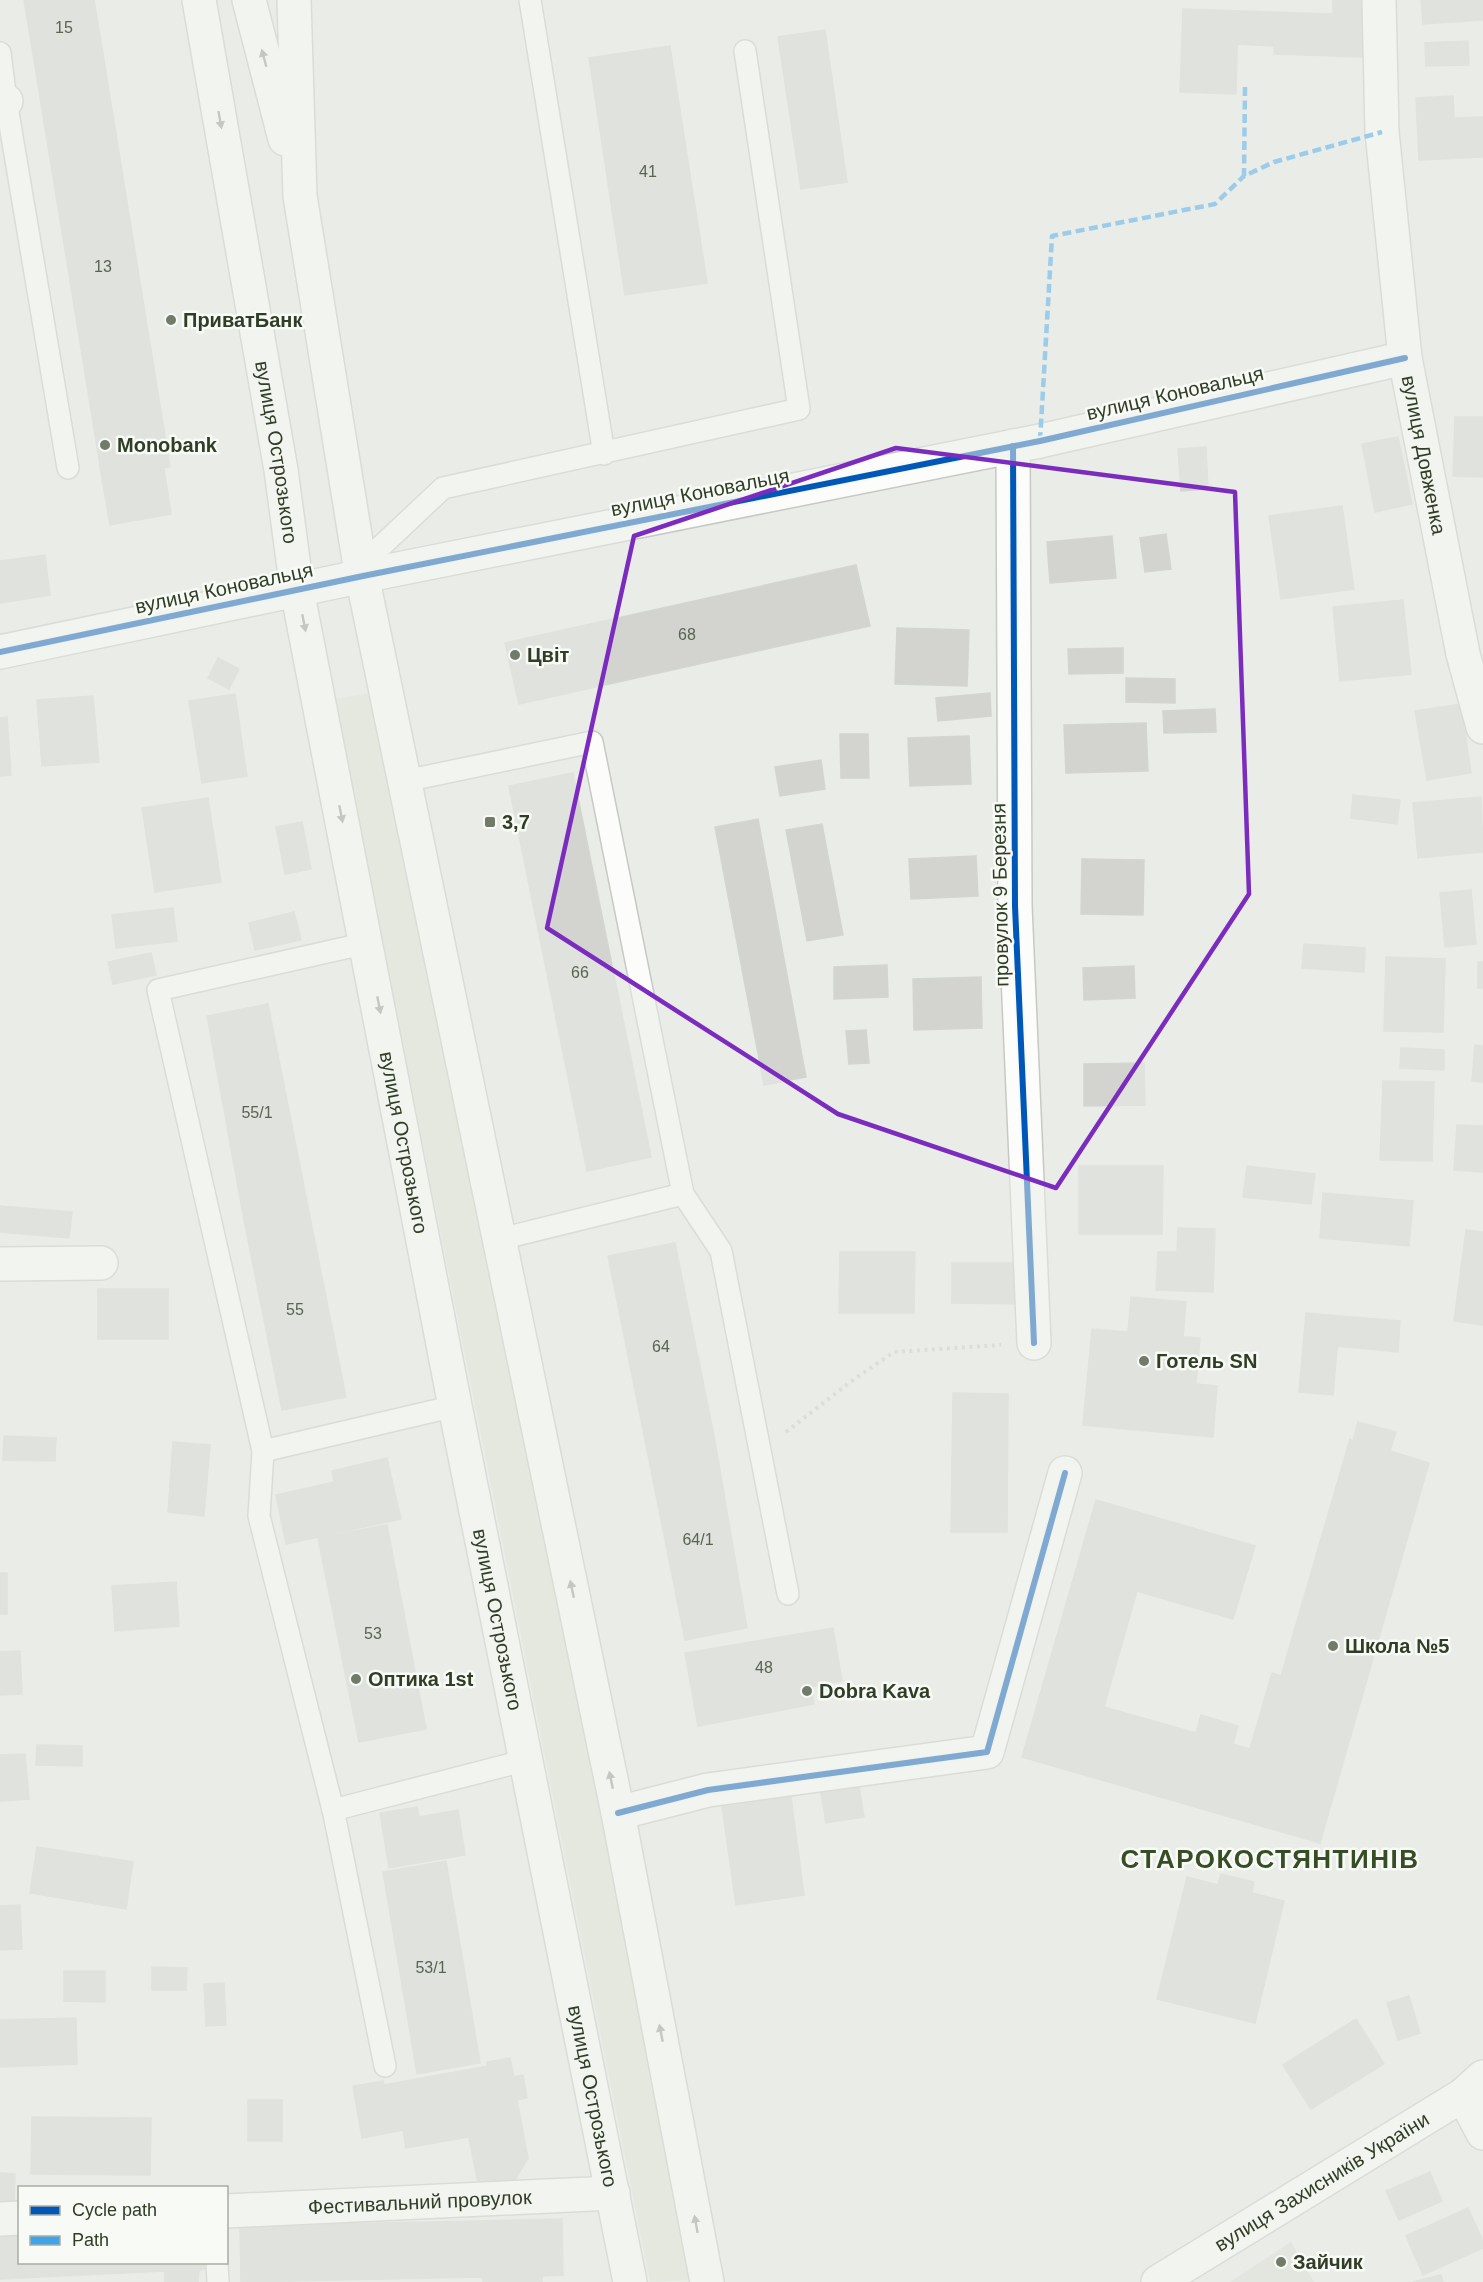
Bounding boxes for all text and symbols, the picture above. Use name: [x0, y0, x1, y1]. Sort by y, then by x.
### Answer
house number: 15: [55, 19, 73, 36]
one-way arrow: [259, 49, 269, 67]
one-way arrow: [216, 110, 225, 129]
house number: 41: [639, 163, 657, 180]
house number: 13: [94, 258, 112, 275]
place label: ПриватБанк: [183, 309, 303, 331]
marker: ПриватБанк: [164, 313, 178, 327]
street label: вулиця Острозького: [251, 359, 302, 545]
street label: вулиця Коновальця: [1084, 362, 1266, 424]
street label: вулиця Довженка: [1398, 374, 1451, 537]
place label: Monobank: [117, 434, 218, 456]
marker: Monobank: [98, 438, 112, 452]
street label: вулиця Коновальця: [609, 464, 791, 520]
street label: вулиця Коновальця: [133, 558, 315, 618]
one-way arrow: [300, 613, 309, 632]
house number: 68: [678, 626, 696, 643]
place label: Цвіт: [527, 644, 569, 666]
marker: Цвіт: [508, 648, 522, 662]
street label: провулок 9 Березня: [987, 803, 1013, 987]
one-way arrow: [337, 805, 346, 824]
place label: 3,7: [502, 811, 530, 833]
marker: 3,7: [483, 815, 497, 829]
house number: 66: [571, 964, 589, 981]
one-way arrow: [375, 996, 384, 1015]
street label: вулиця Острозького: [376, 1050, 432, 1235]
house number: 55/1: [241, 1104, 273, 1121]
house number: 55: [286, 1301, 304, 1318]
house number: 64: [652, 1338, 670, 1355]
place label: Готель SN: [1156, 1350, 1257, 1372]
marker: Готель SN: [1137, 1354, 1151, 1368]
street label: вулиця Острозького: [469, 1527, 527, 1712]
house number: 64/1: [682, 1531, 714, 1548]
one-way arrow: [567, 1579, 576, 1598]
house number: 53: [364, 1625, 382, 1642]
place label: Школа №5: [1345, 1635, 1449, 1657]
marker: Школа №5: [1326, 1639, 1340, 1653]
house number: 48: [755, 1659, 773, 1676]
place label: Оптика 1st: [368, 1668, 474, 1690]
marker: Оптика 1st: [349, 1672, 363, 1686]
place label: Dobra Kava: [819, 1680, 931, 1702]
marker: Dobra Kava: [800, 1684, 814, 1698]
one-way arrow: [606, 1770, 615, 1789]
district label: СТАРОКОСТЯНТИНІВ: [1121, 1844, 1419, 1874]
house number: 53/1: [415, 1959, 447, 1976]
street label: вулиця Острозького: [564, 2003, 622, 2189]
one-way arrow: [656, 2023, 665, 2042]
street label: вулиця Захисників України: [1211, 2108, 1433, 2256]
legend: [18, 2186, 228, 2264]
street label: Фестивальний провулок: [307, 2186, 532, 2218]
text: Cycle path: [72, 2200, 157, 2220]
one-way arrow: [691, 2215, 700, 2234]
text: Path: [72, 2230, 109, 2250]
place label: Зайчик: [1293, 2251, 1364, 2273]
marker: Зайчик: [1274, 2255, 1288, 2269]

